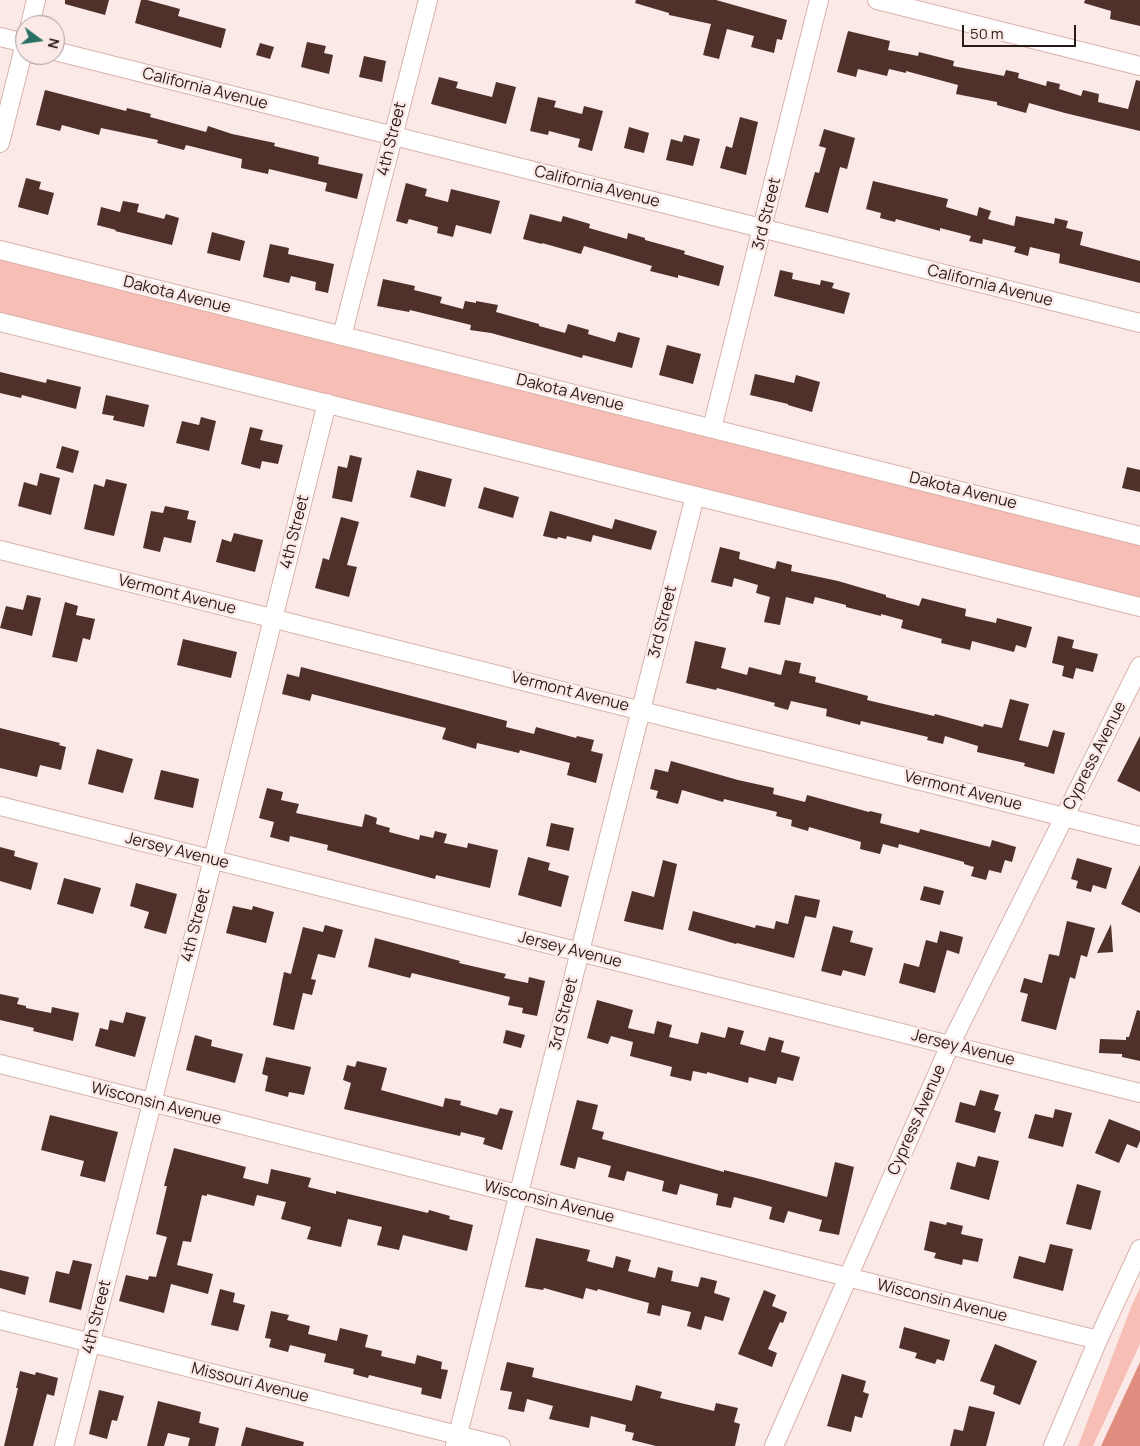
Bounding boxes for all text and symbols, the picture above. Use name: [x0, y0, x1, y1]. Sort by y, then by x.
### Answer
north arrow: [15, 15, 65, 65]
scale bar: [965, 15, 1079, 47]
text: 50 m: [970, 23, 1004, 44]
text: N: [44, 36, 65, 51]
street label: California Avenue: [140, 64, 270, 114]
street label: 4th Street: [374, 100, 410, 178]
street label: California Avenue: [532, 162, 662, 212]
street label: 3rd Street: [749, 176, 785, 252]
street label: California Avenue: [925, 261, 1055, 311]
street label: Dakota Avenue: [121, 272, 233, 318]
street label: Dakota Avenue: [514, 370, 626, 416]
street label: Dakota Avenue: [907, 468, 1019, 514]
street label: 4th Street: [277, 493, 313, 571]
street label: Vermont Avenue: [116, 571, 238, 619]
street label: 3rd Street: [645, 584, 681, 660]
street label: Vermont Avenue: [509, 668, 631, 716]
street label: Cypress Avenue: [1059, 699, 1131, 813]
street label: Vermont Avenue: [902, 767, 1024, 815]
street label: Jersey Avenue: [123, 829, 231, 873]
street label: 4th Street: [178, 886, 214, 964]
street label: Jersey Avenue: [516, 928, 624, 972]
street label: 3rd Street: [546, 976, 582, 1052]
street label: Jersey Avenue: [909, 1026, 1017, 1070]
street label: Cypress Avenue: [884, 1062, 950, 1178]
street label: Wisconsin Avenue: [89, 1078, 223, 1130]
street label: Wisconsin Avenue: [482, 1176, 616, 1228]
street label: Wisconsin Avenue: [875, 1275, 1009, 1327]
street label: 4th Street: [79, 1278, 115, 1356]
street label: Missouri Avenue: [189, 1359, 311, 1407]

